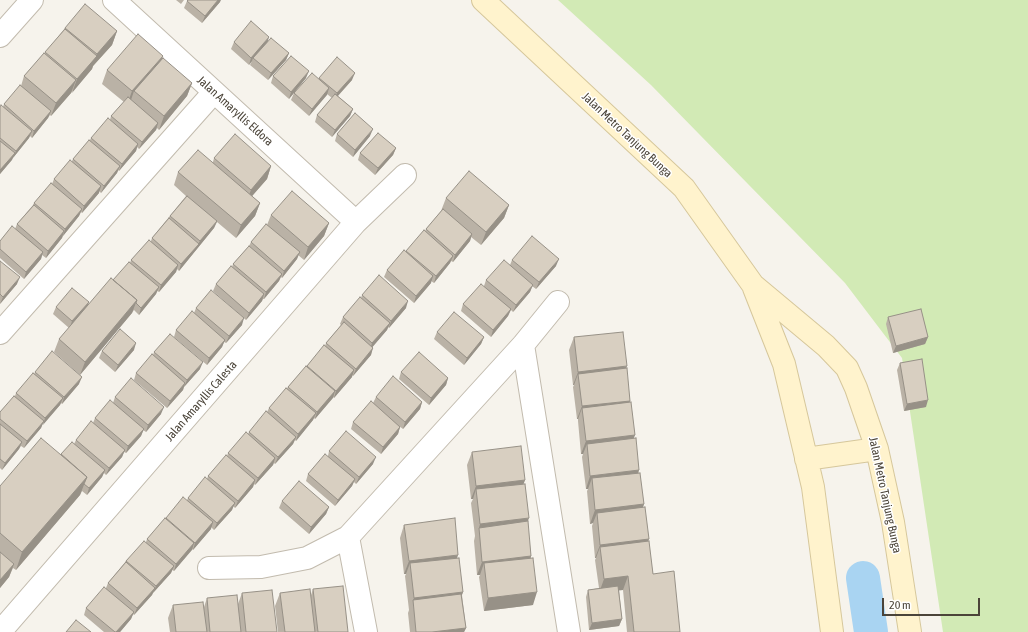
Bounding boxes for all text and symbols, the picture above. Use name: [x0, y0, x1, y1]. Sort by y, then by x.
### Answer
street label: Jalan Amaryllis Eldora: [194, 73, 276, 149]
street label: Jalan Metro Tanjung Bunga: [579, 89, 675, 181]
street label: Jalan Amaryllis Calesta: [162, 358, 240, 444]
street label: Jalan Metro Tanjung Bunga: [866, 436, 904, 554]
scale bar: [884, 590, 982, 616]
text: 20 m: [889, 598, 911, 612]

